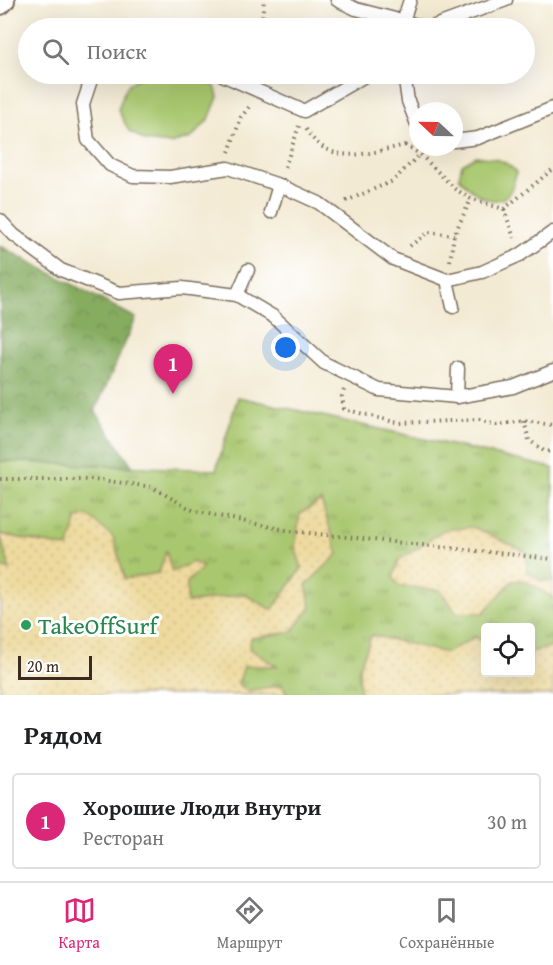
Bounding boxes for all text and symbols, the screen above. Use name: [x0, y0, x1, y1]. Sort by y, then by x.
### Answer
search box: [18, 18, 535, 84]
icon: search: [39, 35, 72, 68]
text: Поиск: [87, 35, 147, 67]
north arrow: [409, 102, 463, 156]
your location: [271, 333, 300, 362]
pin: 1: [154, 344, 192, 394]
place label: TakeOffSurf: [38, 608, 159, 643]
marker: TakeOffSurf: [19, 618, 33, 632]
map controls: [481, 623, 535, 677]
button: locate: [481, 623, 535, 677]
scale bar: [18, 653, 92, 680]
text: 20 m: [27, 654, 59, 678]
text: Рядом: [24, 715, 102, 754]
text: Хорошие Люди Внутри: [83, 791, 321, 823]
text: 1: [40, 807, 51, 836]
text: 30 m: [487, 807, 527, 836]
text: Ресторан: [83, 823, 164, 852]
tab: Карта: [58, 894, 100, 954]
tab: Маршрут: [217, 894, 282, 954]
tab: Сохранённые: [399, 894, 495, 954]

